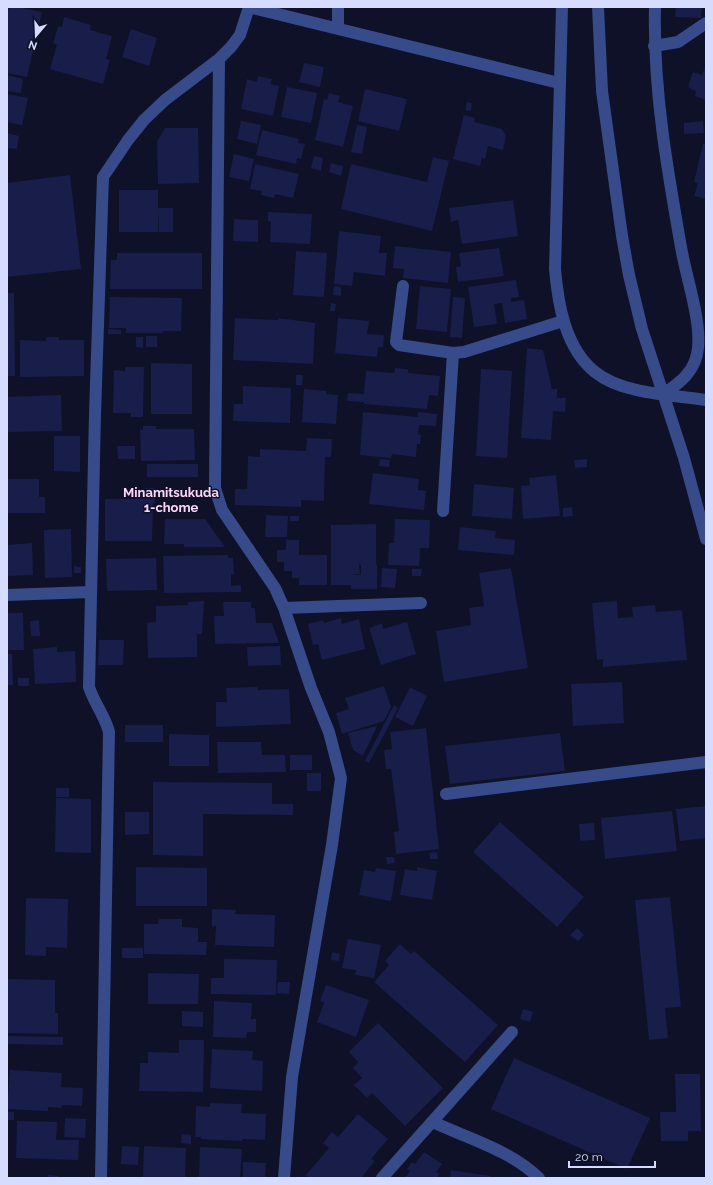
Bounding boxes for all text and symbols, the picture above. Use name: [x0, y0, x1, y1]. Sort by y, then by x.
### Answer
north arrow: [16, 16, 56, 56]
text: N: [27, 37, 39, 52]
district label: Minamitsukuda 1-chome: [123, 485, 219, 515]
scale bar: [569, 1143, 655, 1169]
text: 20 m: [575, 1150, 603, 1164]

